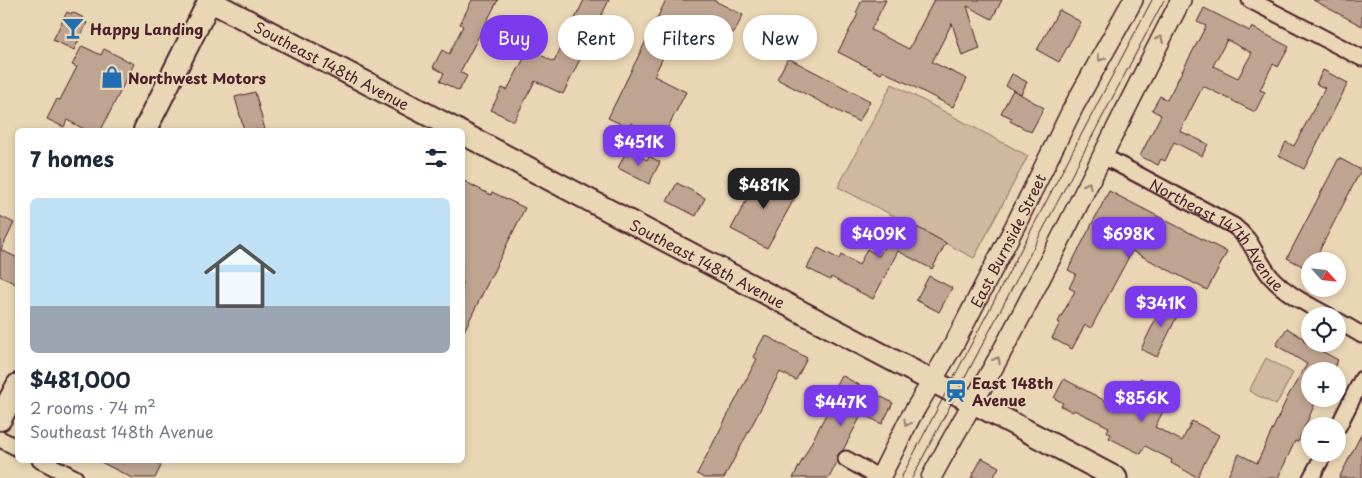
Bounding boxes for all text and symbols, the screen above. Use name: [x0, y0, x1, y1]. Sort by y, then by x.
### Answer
bar icon: Happy Landing: [60, 15, 86, 41]
street label: Southeast 148th Avenue: [250, 15, 414, 115]
chip: Buy: [480, 15, 548, 60]
chip: Rent: [558, 15, 634, 60]
chip: Filters: [644, 15, 733, 60]
chip: New: [743, 15, 817, 60]
place label: Happy Landing: [90, 17, 203, 40]
one-way arrow: [1154, 36, 1164, 45]
one-way arrow: [1097, 52, 1107, 61]
shop icon: Northwest Motors: [99, 64, 125, 90]
place label: Northwest Motors: [128, 66, 266, 89]
pin: $451K: [604, 124, 674, 167]
text: $451K: [614, 129, 664, 153]
text: 7 homes: [30, 142, 114, 174]
icon: filters: [422, 144, 450, 172]
pin: $481K: [729, 168, 799, 210]
street label: East Burnside Street: [964, 169, 1051, 311]
text: $481K: [739, 172, 789, 196]
street label: Northeast 147th Avenue: [1146, 172, 1289, 296]
one-way arrow: [1082, 181, 1092, 190]
street label: Southeast 148th Avenue: [626, 212, 790, 313]
pin: $409K: [844, 216, 914, 259]
pin: $698K: [1094, 216, 1164, 259]
text: $409K: [852, 221, 906, 245]
text: $698K: [1103, 221, 1155, 245]
icon: home: [195, 231, 285, 321]
north arrow: [1301, 252, 1346, 298]
map controls: [1301, 252, 1346, 462]
pin: $341K: [1126, 286, 1196, 328]
text: $341K: [1136, 290, 1186, 314]
button: locate: [1301, 307, 1346, 352]
one-way arrow: [991, 357, 1001, 366]
button: +: [1301, 362, 1346, 407]
text: $481,000: [30, 363, 131, 395]
place label: East 148th Avenue: [971, 371, 1053, 411]
station icon: East 148th Avenue: [943, 378, 969, 404]
pin: $856K: [1107, 380, 1177, 423]
pin: $447K: [806, 384, 876, 427]
text: $856K: [1115, 385, 1169, 409]
text: $447K: [815, 389, 867, 413]
text: 2 rooms · 74 m²: [30, 395, 156, 419]
button: −: [1301, 417, 1346, 462]
one-way arrow: [904, 418, 914, 427]
text: Southeast 148th Avenue: [30, 419, 214, 443]

